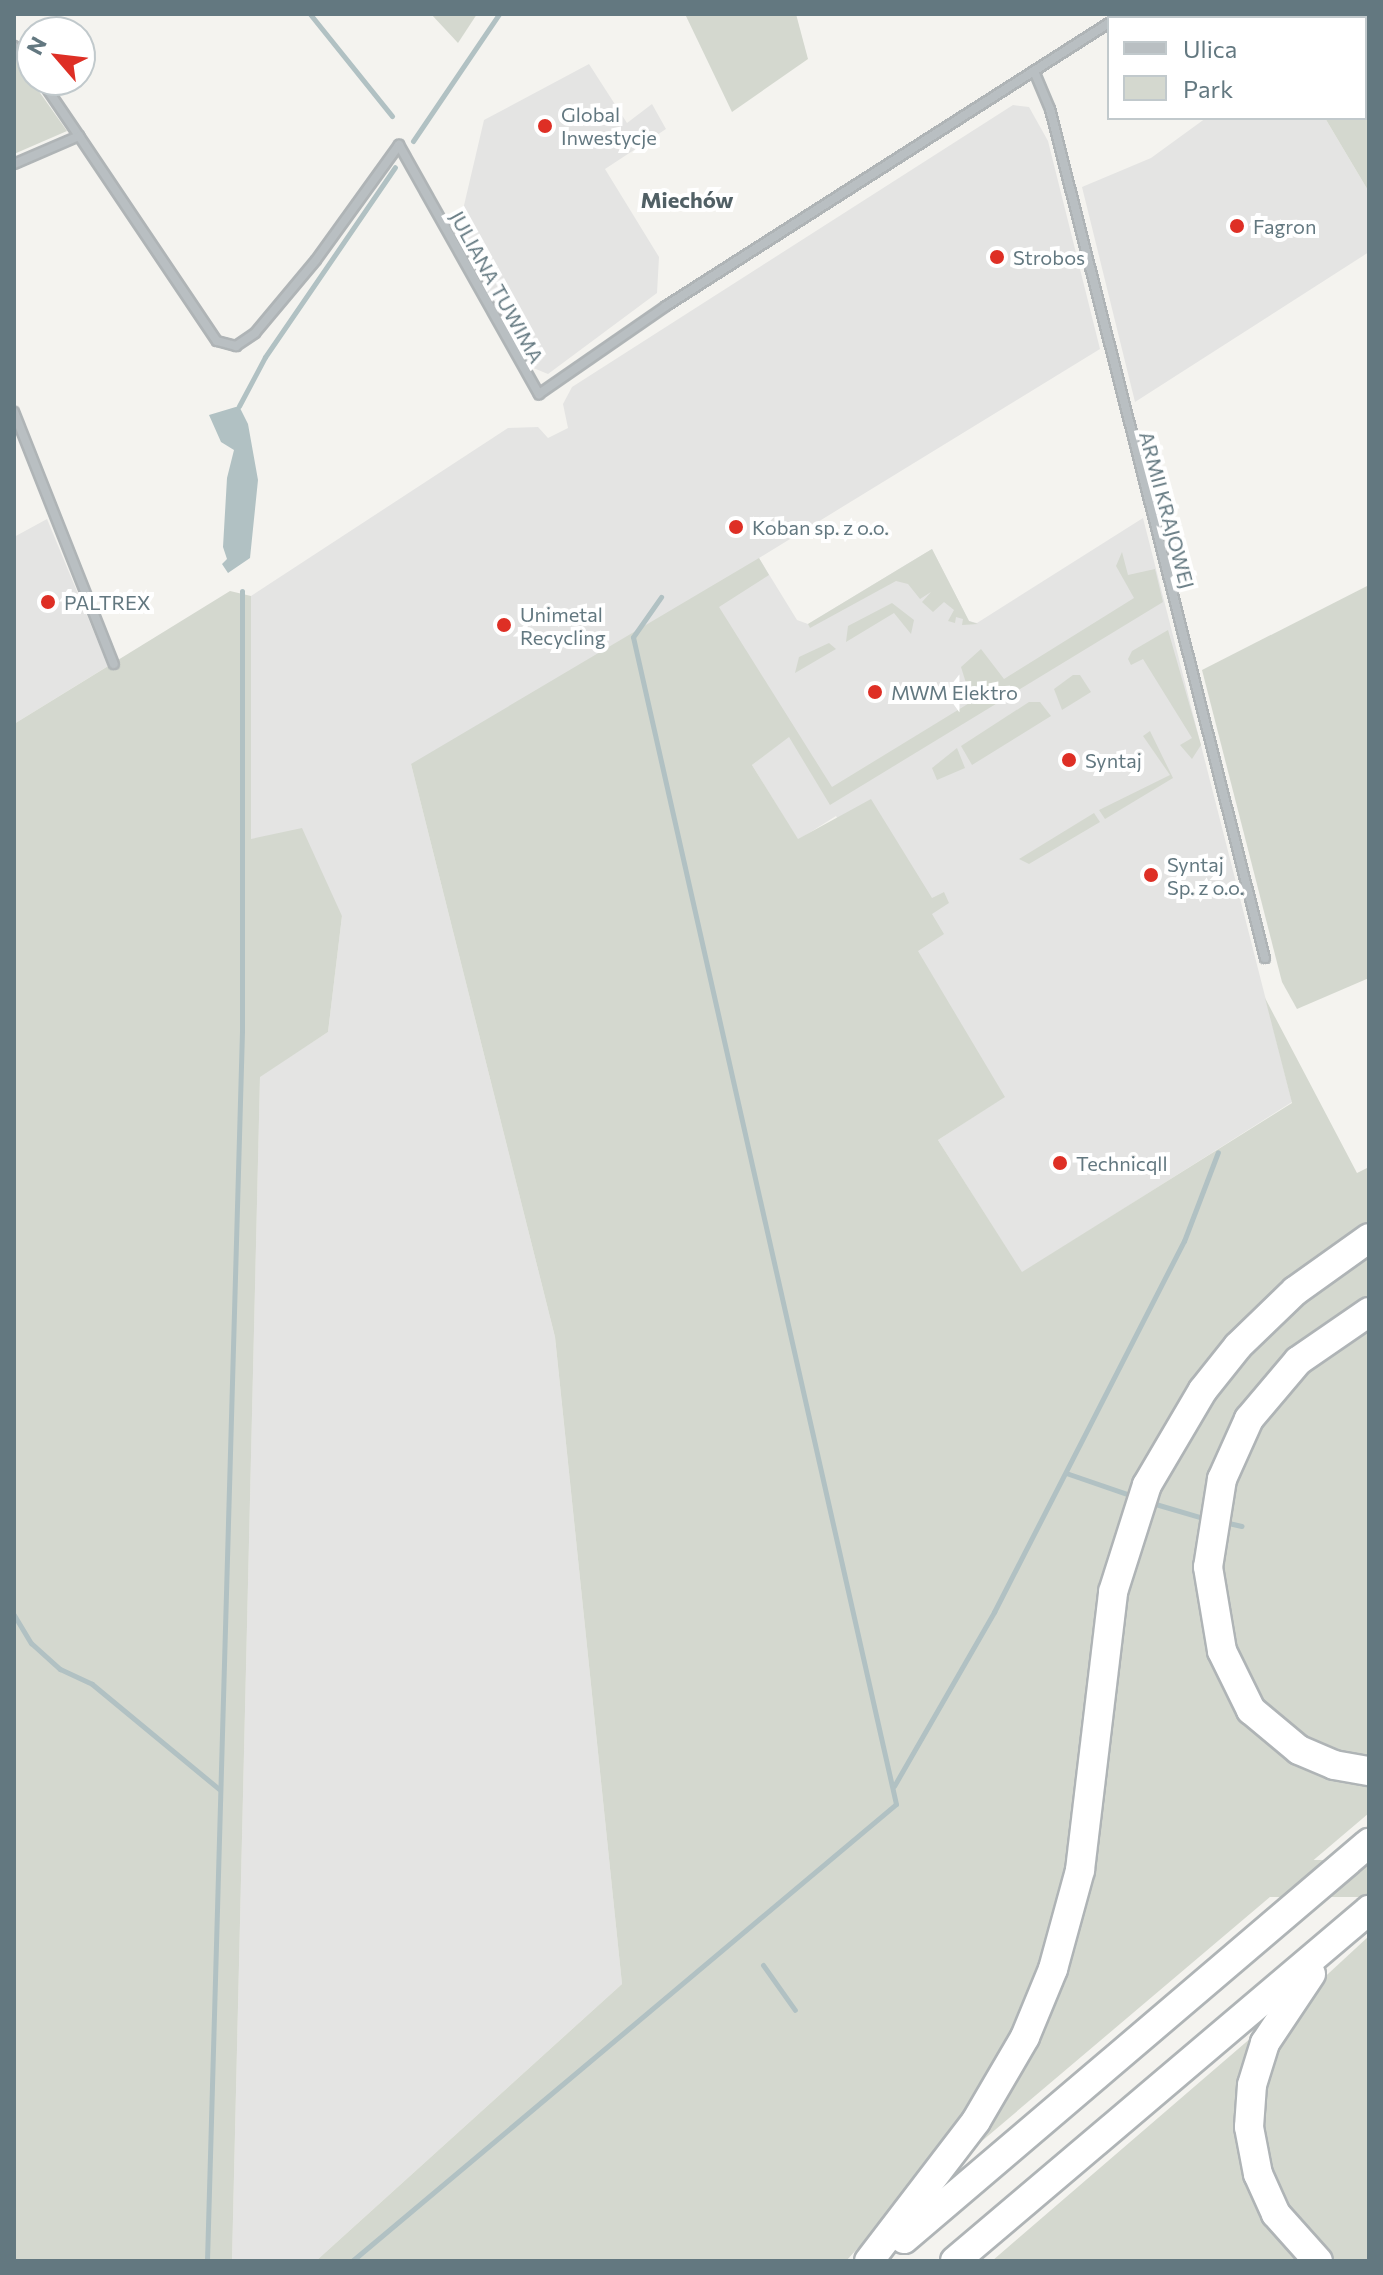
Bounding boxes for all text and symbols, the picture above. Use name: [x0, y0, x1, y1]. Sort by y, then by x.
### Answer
north arrow: [16, 16, 96, 96]
legend: [1107, 16, 1367, 120]
text: N: [20, 32, 52, 59]
text: Ulica: [1183, 34, 1237, 63]
text: Park: [1183, 74, 1233, 103]
place label: Global Inwestycje: [561, 102, 657, 149]
marker: Global Inwestycje: [536, 117, 554, 135]
district label: Miechów: [640, 187, 734, 213]
street label: JULIANA TUWIMA: [445, 207, 549, 367]
place label: Fagron: [1253, 214, 1316, 238]
marker: Fagron: [1228, 217, 1246, 235]
place label: Strobos: [1013, 245, 1085, 269]
marker: Strobos: [988, 248, 1006, 266]
street label: ARMII KRAJOWEJ: [1134, 429, 1200, 591]
place label: Koban sp. z o.o.: [752, 515, 889, 539]
marker: Koban sp. z o.o.: [727, 518, 745, 536]
place label: PALTREX: [64, 590, 150, 614]
marker: PALTREX: [39, 593, 57, 611]
place label: Unimetal Recycling: [520, 602, 606, 649]
marker: Unimetal Recycling: [495, 616, 513, 634]
place label: MWM Elektro: [891, 680, 1018, 704]
marker: MWM Elektro: [866, 683, 884, 701]
place label: Syntaj: [1085, 748, 1142, 772]
marker: Syntaj: [1060, 751, 1078, 769]
place label: Syntaj Sp. z o.o.: [1167, 852, 1244, 899]
marker: Syntaj Sp. z o.o.: [1142, 866, 1160, 884]
place label: Technicqll: [1076, 1151, 1168, 1175]
marker: Technicqll: [1051, 1154, 1069, 1172]

